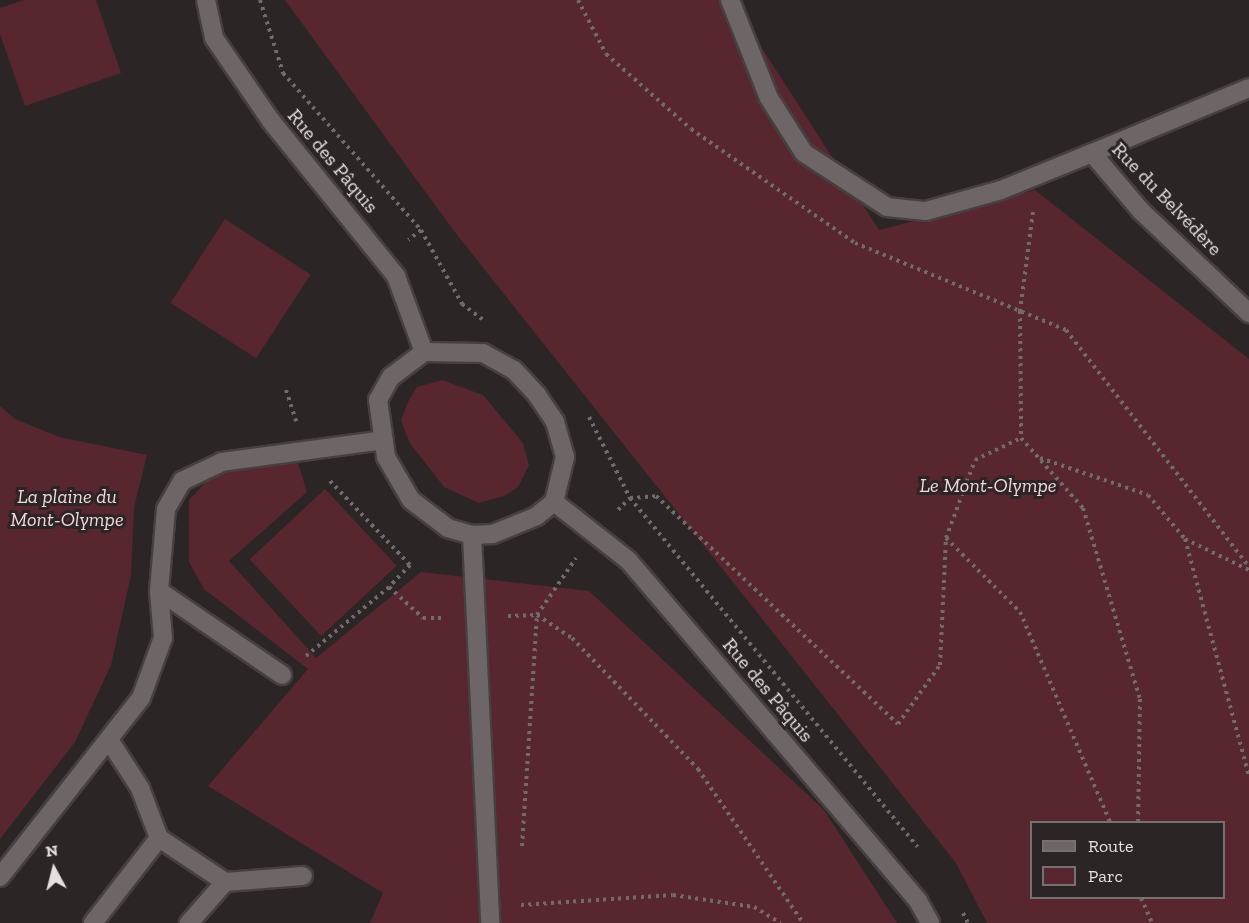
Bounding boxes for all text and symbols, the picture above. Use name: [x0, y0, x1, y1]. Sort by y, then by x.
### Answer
street label: Rue des Pâquis: [283, 104, 383, 218]
street label: Rue du Belvédère: [1107, 137, 1227, 261]
park label: Le Mont-Olympe: [919, 473, 1057, 497]
park label: La plaine du Mont-Olympe: [10, 484, 124, 531]
street label: Rue des Pâquis: [718, 633, 818, 747]
legend: [1030, 821, 1225, 899]
text: Route: [1088, 835, 1133, 857]
north arrow: [24, 839, 84, 899]
text: N: [45, 840, 59, 861]
text: Parc: [1088, 865, 1123, 887]

